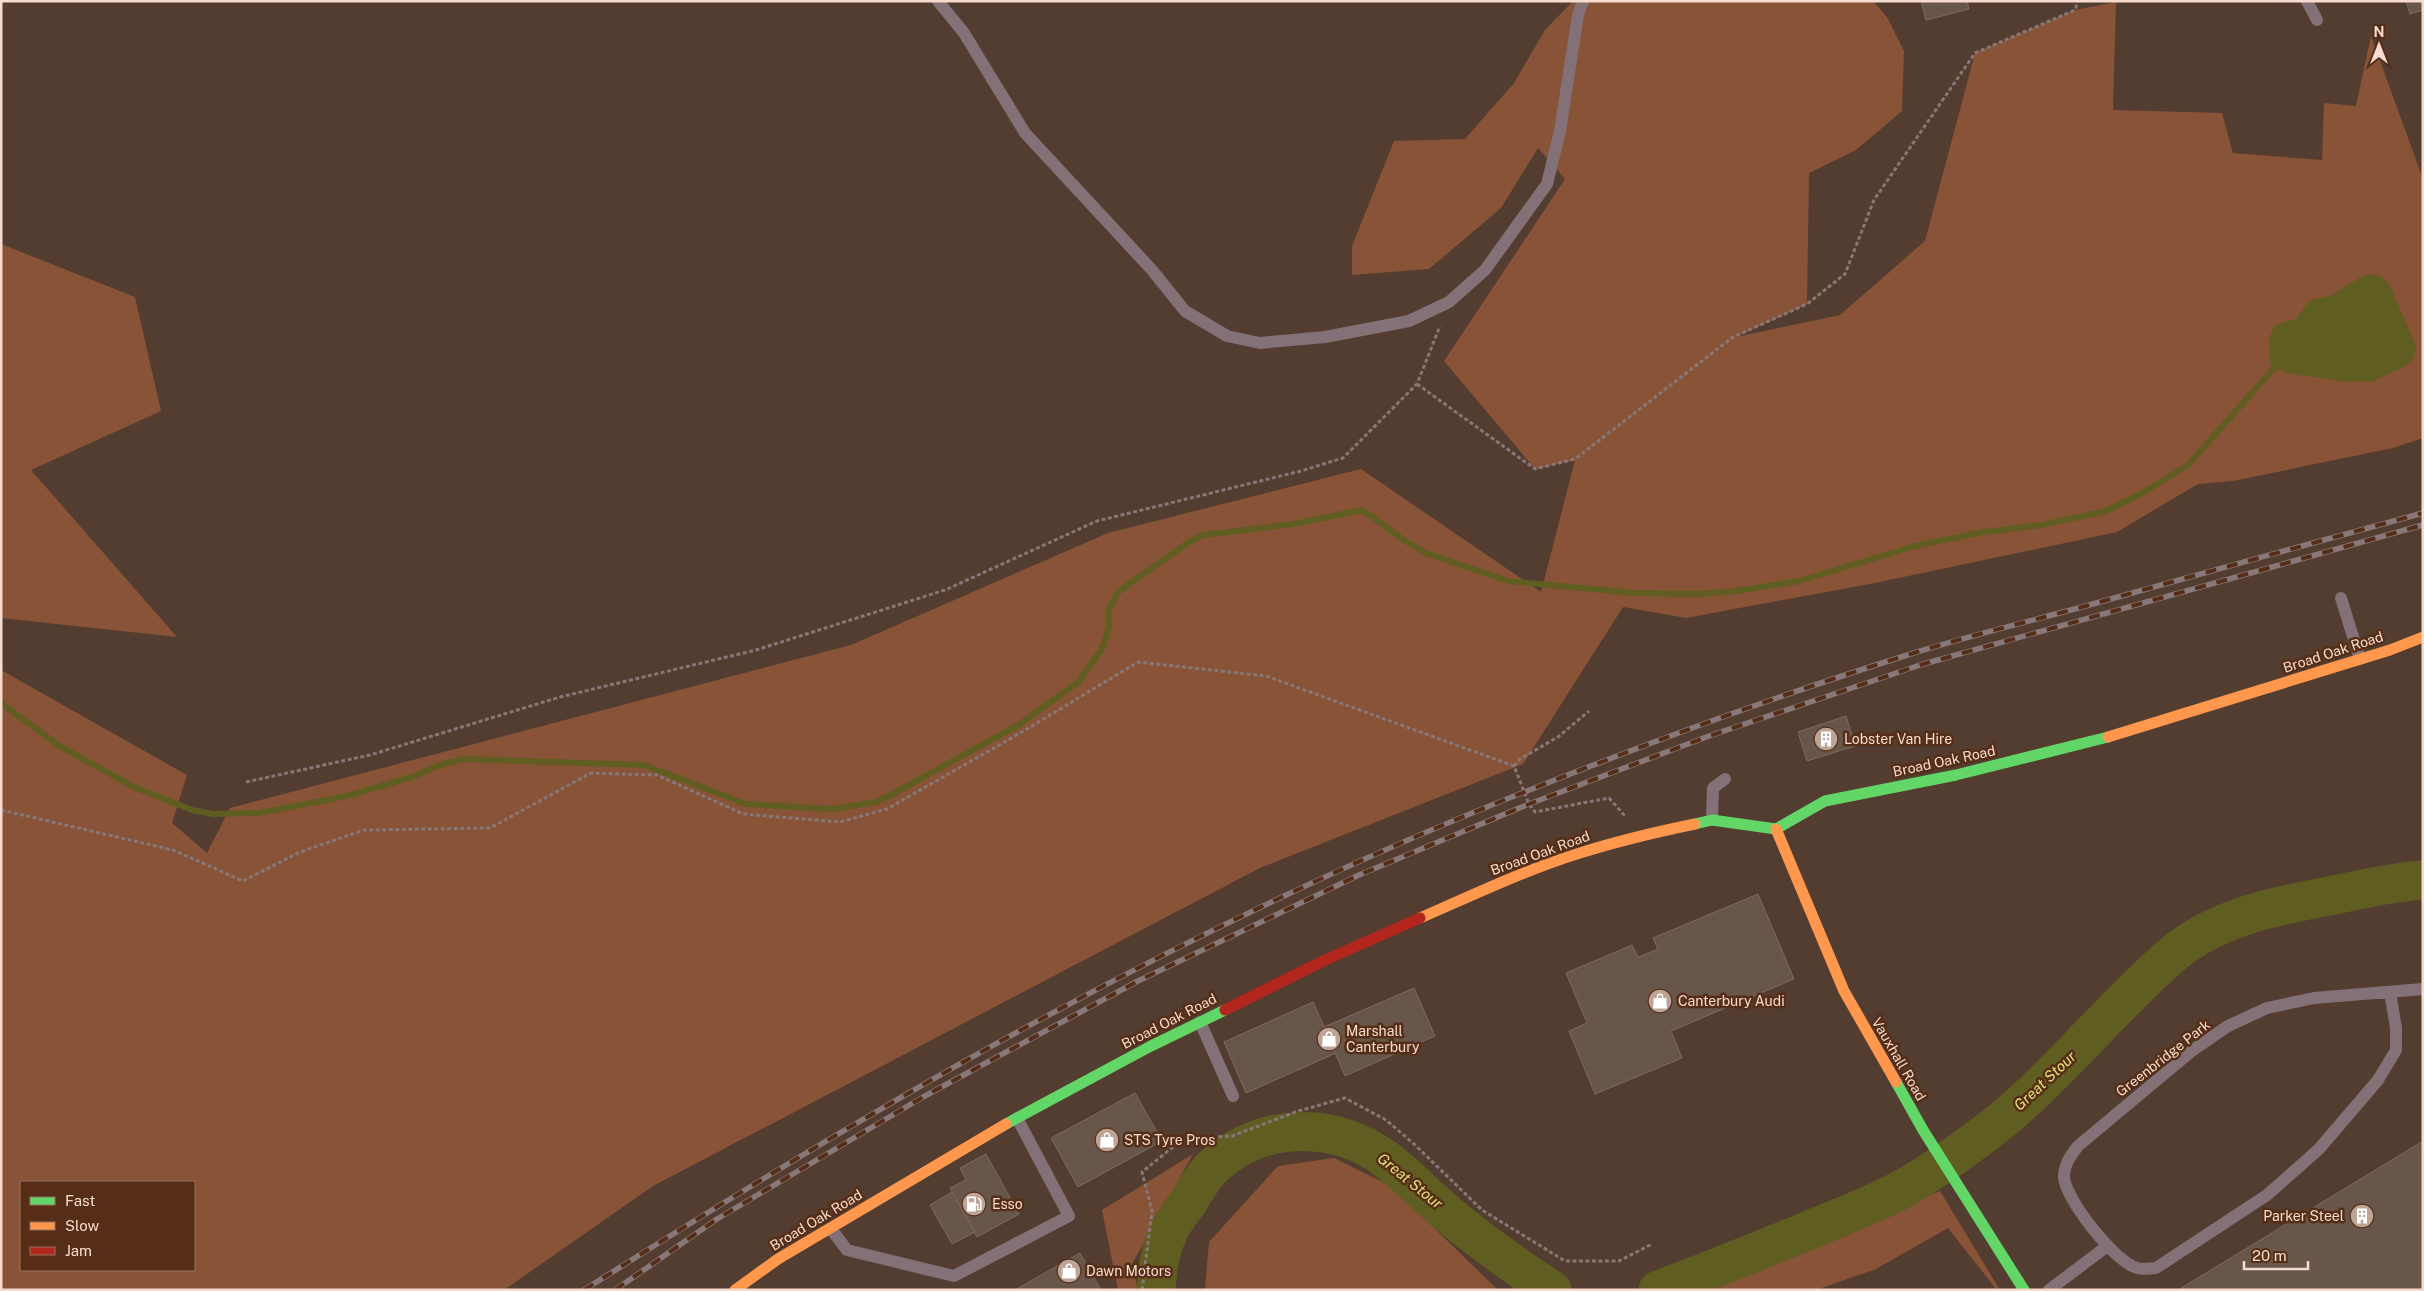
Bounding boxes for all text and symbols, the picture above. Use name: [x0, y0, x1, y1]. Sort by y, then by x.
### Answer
north arrow: [2354, 20, 2404, 70]
text: N: [2374, 24, 2384, 40]
street label: Broad Oak Road: [2281, 628, 2385, 676]
building icon: Lobster Van Hire: [1813, 726, 1839, 752]
place label: Lobster Van Hire: [1844, 731, 1952, 747]
street label: Broad Oak Road: [1891, 742, 1997, 780]
street label: Broad Oak Road: [1488, 828, 1592, 878]
shop icon: Canterbury Audi: [1647, 988, 1673, 1014]
street label: Broad Oak Road: [1119, 990, 1219, 1052]
place label: Canterbury Audi: [1678, 993, 1785, 1009]
street label: Vauxhall Road: [1869, 1015, 1929, 1103]
street label: Greenbridge Park: [2113, 1016, 2213, 1100]
place label: Marshall Canterbury: [1346, 1023, 1420, 1055]
shop icon: Marshall Canterbury: [1316, 1026, 1342, 1052]
water label: Great Stour: [2010, 1047, 2079, 1114]
shop icon: STS Tyre Pros: [1094, 1127, 1120, 1153]
place label: STS Tyre Pros: [1124, 1132, 1215, 1148]
water label: Great Stour: [1374, 1149, 1446, 1212]
legend: [20, 1181, 195, 1271]
street label: Broad Oak Road: [767, 1186, 865, 1254]
fuel station icon: Esso: [961, 1191, 987, 1217]
text: Fast: [65, 1192, 95, 1209]
place label: Esso: [992, 1196, 1023, 1212]
building icon: Parker Steel: [2349, 1203, 2375, 1229]
place label: Parker Steel: [2263, 1208, 2344, 1224]
text: Slow: [65, 1217, 100, 1234]
scale bar: [2244, 1238, 2308, 1270]
text: Jam: [65, 1242, 92, 1259]
text: 20 m: [2252, 1247, 2287, 1264]
shop icon: Dawn Motors: [1056, 1258, 1082, 1284]
place label: Dawn Motors: [1086, 1263, 1171, 1279]

